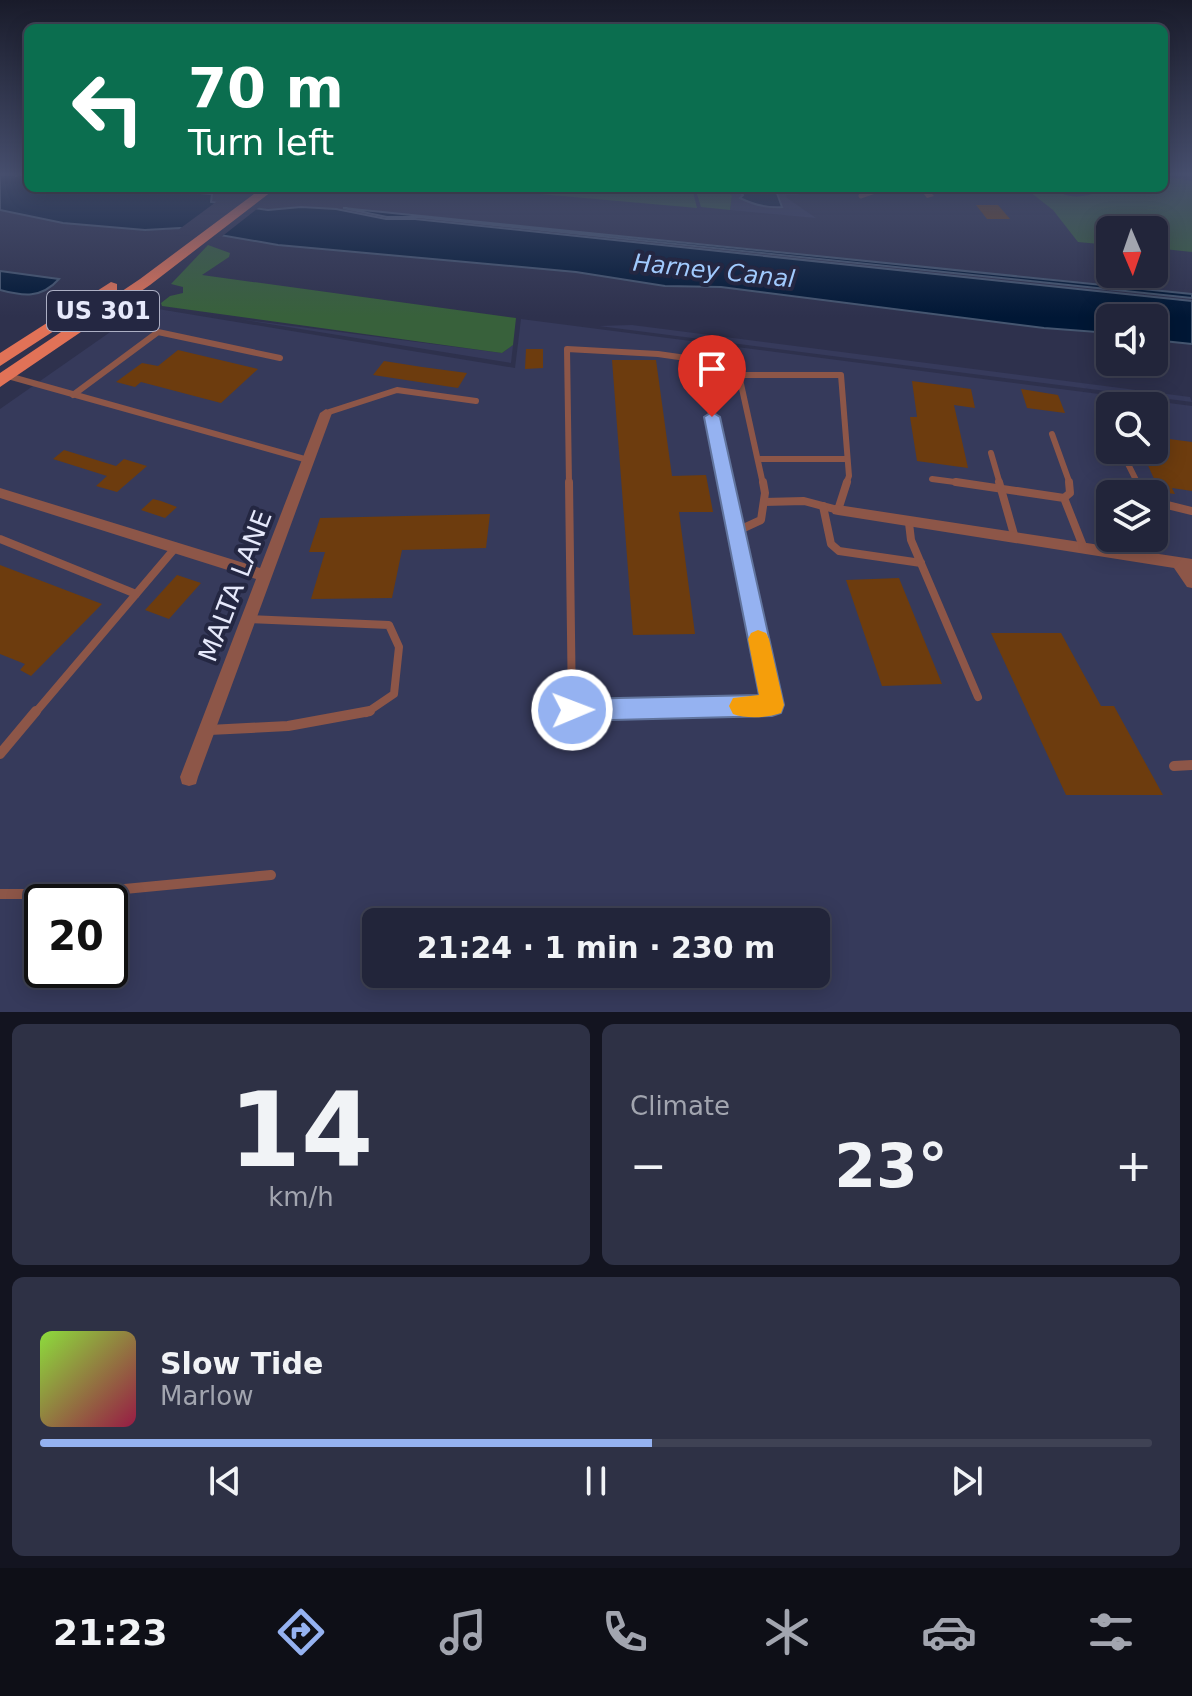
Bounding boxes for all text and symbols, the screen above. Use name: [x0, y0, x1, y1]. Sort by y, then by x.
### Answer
text: 70 m: [188, 55, 344, 120]
icon: left: [56, 56, 160, 160]
text: Turn left: [188, 122, 334, 163]
north arrow: [1096, 216, 1168, 288]
map controls: [1096, 216, 1168, 552]
water label: Harney Canal: [632, 249, 797, 293]
road number: US 301: [47, 291, 159, 331]
button: sound: [1096, 304, 1168, 376]
pin: [678, 335, 746, 417]
icon: arrive: [690, 347, 734, 391]
button: search: [1096, 392, 1168, 464]
button: layers: [1096, 480, 1168, 552]
street label: MALTA LANE: [192, 506, 278, 666]
position arrow: [530, 668, 614, 752]
speed limit sign: 20: [24, 884, 128, 988]
text: 21:24 · 1 min · 230 m: [417, 930, 775, 965]
text: 14: [229, 1069, 373, 1191]
text: Climate: [630, 1091, 730, 1121]
text: 23°: [834, 1131, 948, 1201]
text: −: [630, 1140, 667, 1191]
text: +: [1115, 1140, 1152, 1191]
text: km/h: [268, 1182, 334, 1212]
text: Slow Tide: [160, 1346, 323, 1381]
text: Marlow: [160, 1381, 253, 1411]
icon: previous: [203, 1459, 247, 1503]
icon: pause: [574, 1459, 618, 1503]
icon: next: [945, 1459, 989, 1503]
icon: directions: [273, 1604, 329, 1660]
icon: music: [435, 1604, 491, 1660]
icon: phone: [597, 1604, 653, 1660]
icon: climate: [759, 1604, 815, 1660]
icon: car: [921, 1604, 977, 1660]
icon: filters: [1083, 1604, 1139, 1660]
text: 21:23: [53, 1612, 168, 1653]

